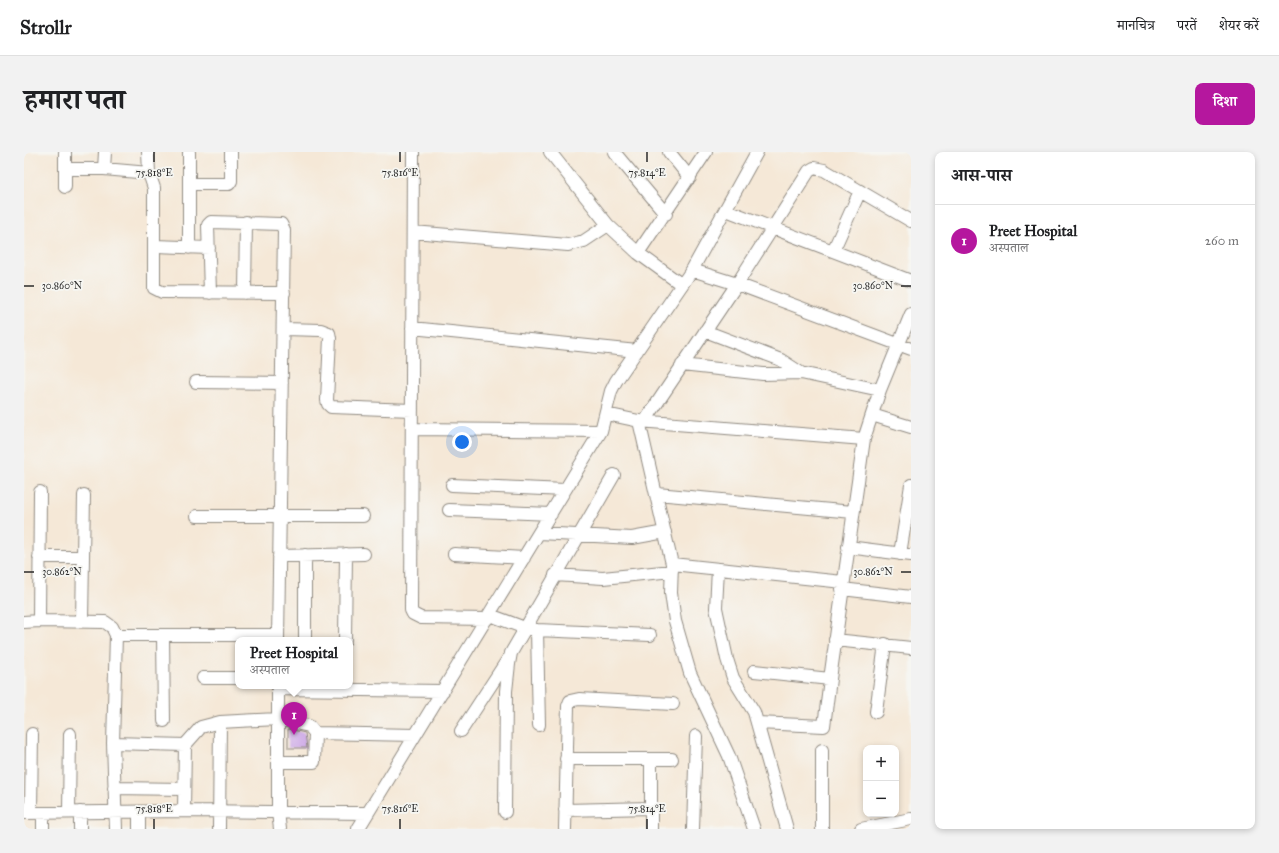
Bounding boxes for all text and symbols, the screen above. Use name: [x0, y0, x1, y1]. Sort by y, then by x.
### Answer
text: Strollr: [20, 16, 72, 39]
text: मानचित्र: [1117, 17, 1155, 34]
text: परतें: [1177, 17, 1197, 34]
text: शेयर करें: [1219, 17, 1259, 34]
text: हमारा पता: [24, 82, 125, 117]
button: दिशा: [1195, 83, 1255, 125]
text: आस-पास: [951, 165, 1012, 186]
text: 75.818°E: [135, 167, 173, 179]
text: 75.816°E: [382, 167, 418, 179]
text: 75.814°E: [628, 167, 666, 179]
text: Preet Hospital: [989, 222, 1077, 240]
text: 1: [961, 233, 967, 249]
text: 260 m: [1205, 233, 1239, 249]
text: अस्पताल: [989, 240, 1029, 256]
text: 30.860°N: [42, 280, 83, 292]
text: 30.860°N: [853, 280, 894, 292]
your location: [452, 432, 472, 452]
text: 30.862°N: [42, 566, 82, 578]
text: 30.862°N: [853, 566, 893, 578]
popup: [235, 637, 353, 689]
text: Preet Hospital: [250, 644, 338, 662]
text: अस्पताल: [250, 662, 289, 678]
pin: 1: [281, 702, 307, 735]
map controls: [863, 745, 899, 817]
button: +: [863, 745, 899, 781]
button: −: [863, 781, 899, 817]
text: 75.818°E: [135, 803, 173, 815]
text: 75.816°E: [382, 803, 418, 815]
text: 75.814°E: [628, 803, 666, 815]

